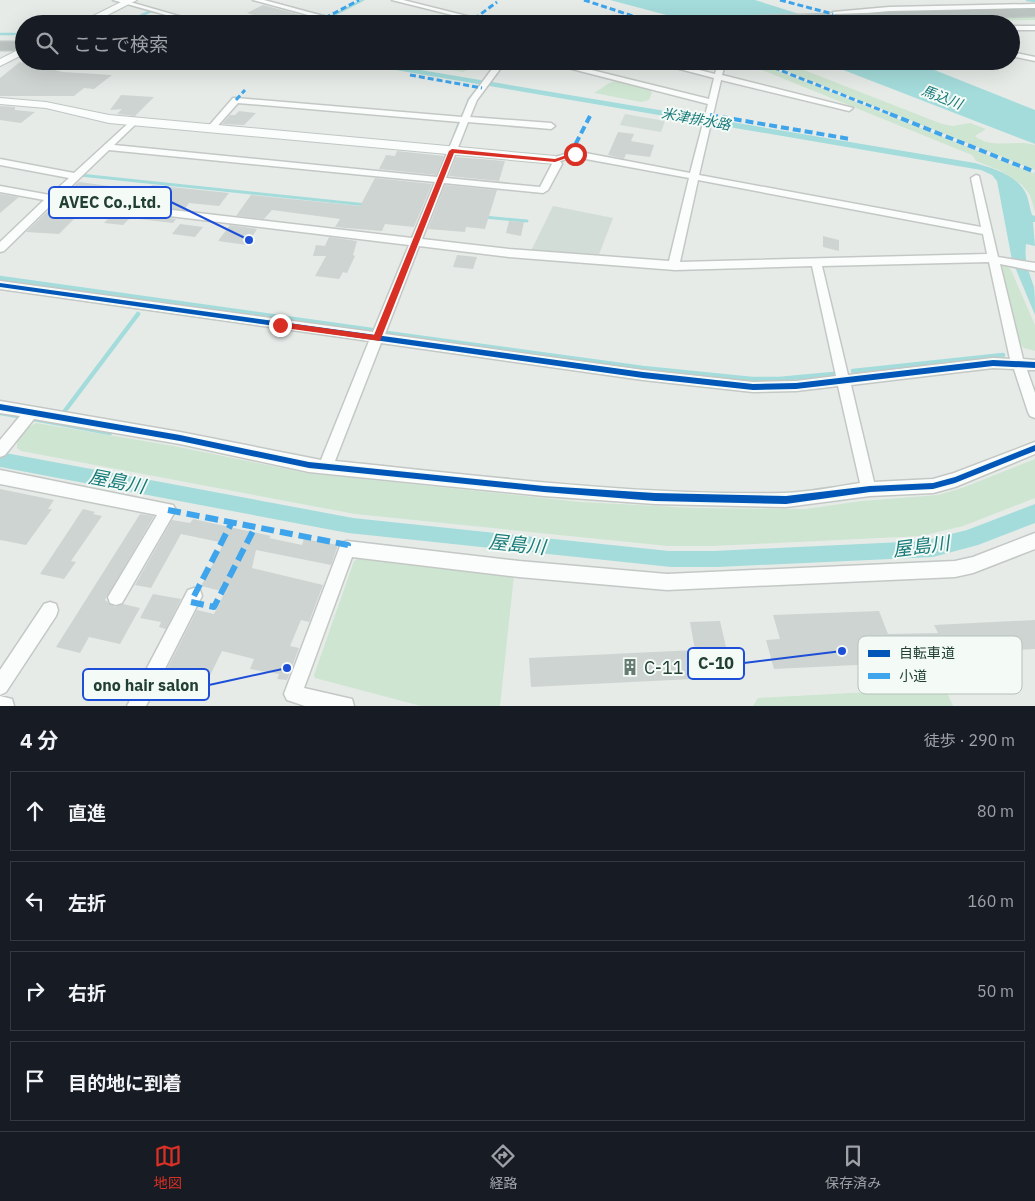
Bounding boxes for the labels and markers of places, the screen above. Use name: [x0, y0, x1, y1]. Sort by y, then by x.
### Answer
callout: AVEC Co.,Ltd.: [49, 187, 171, 218]
callout: C-10: [688, 648, 744, 679]
place label: C-11: [644, 656, 684, 679]
building icon: C-11: [620, 657, 640, 677]
callout: ono hair salon: [83, 669, 209, 700]

